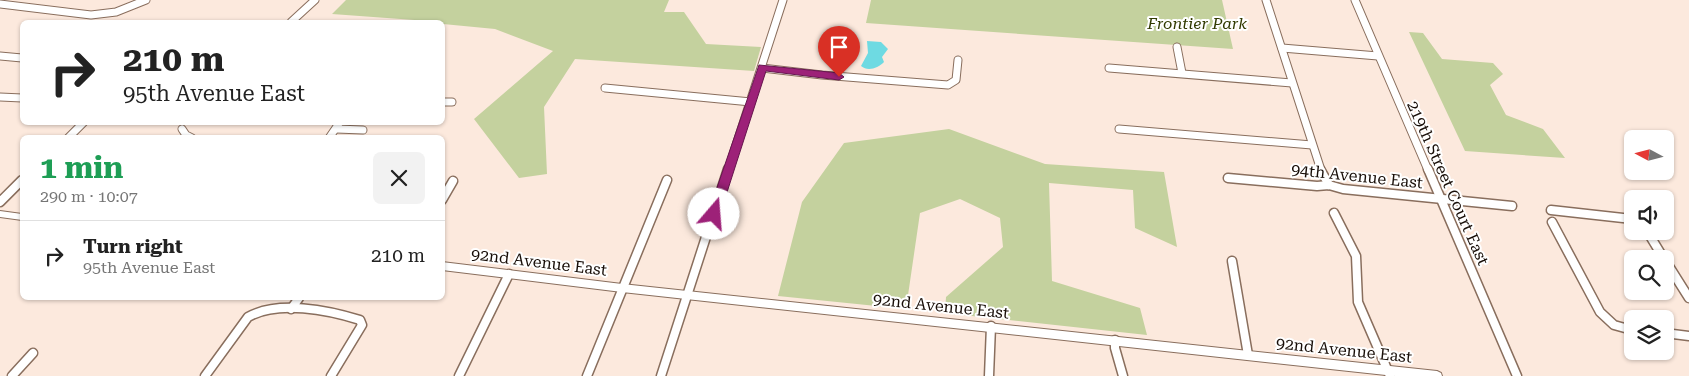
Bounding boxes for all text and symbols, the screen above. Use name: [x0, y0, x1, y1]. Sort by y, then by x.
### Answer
park label: Frontier Park: [1146, 14, 1247, 33]
pin: [818, 26, 860, 77]
icon: arrive: [825, 33, 853, 61]
text: 210 m: [123, 39, 224, 80]
icon: right: [40, 40, 105, 105]
text: 95th Avenue East: [123, 81, 305, 106]
street label: 219th Street Court East: [1403, 98, 1493, 268]
north arrow: [1624, 130, 1674, 180]
map controls: [1624, 130, 1674, 360]
text: 1 min: [40, 150, 123, 185]
button: close: [373, 152, 425, 204]
street label: 94th Avenue East: [1290, 160, 1424, 192]
text: 290 m · 10:07: [40, 187, 138, 206]
position arrow: [687, 187, 739, 239]
button: sound: [1624, 190, 1674, 240]
text: Turn right: [83, 235, 183, 258]
icon: right: [40, 242, 68, 270]
text: 210 m: [371, 244, 425, 267]
street label: 92nd Avenue East: [470, 244, 608, 280]
button: search: [1624, 250, 1674, 300]
text: 95th Avenue East: [83, 258, 215, 277]
street label: 92nd Avenue East: [872, 289, 1010, 323]
button: layers: [1624, 310, 1674, 360]
street label: 92nd Avenue East: [1275, 333, 1413, 367]

